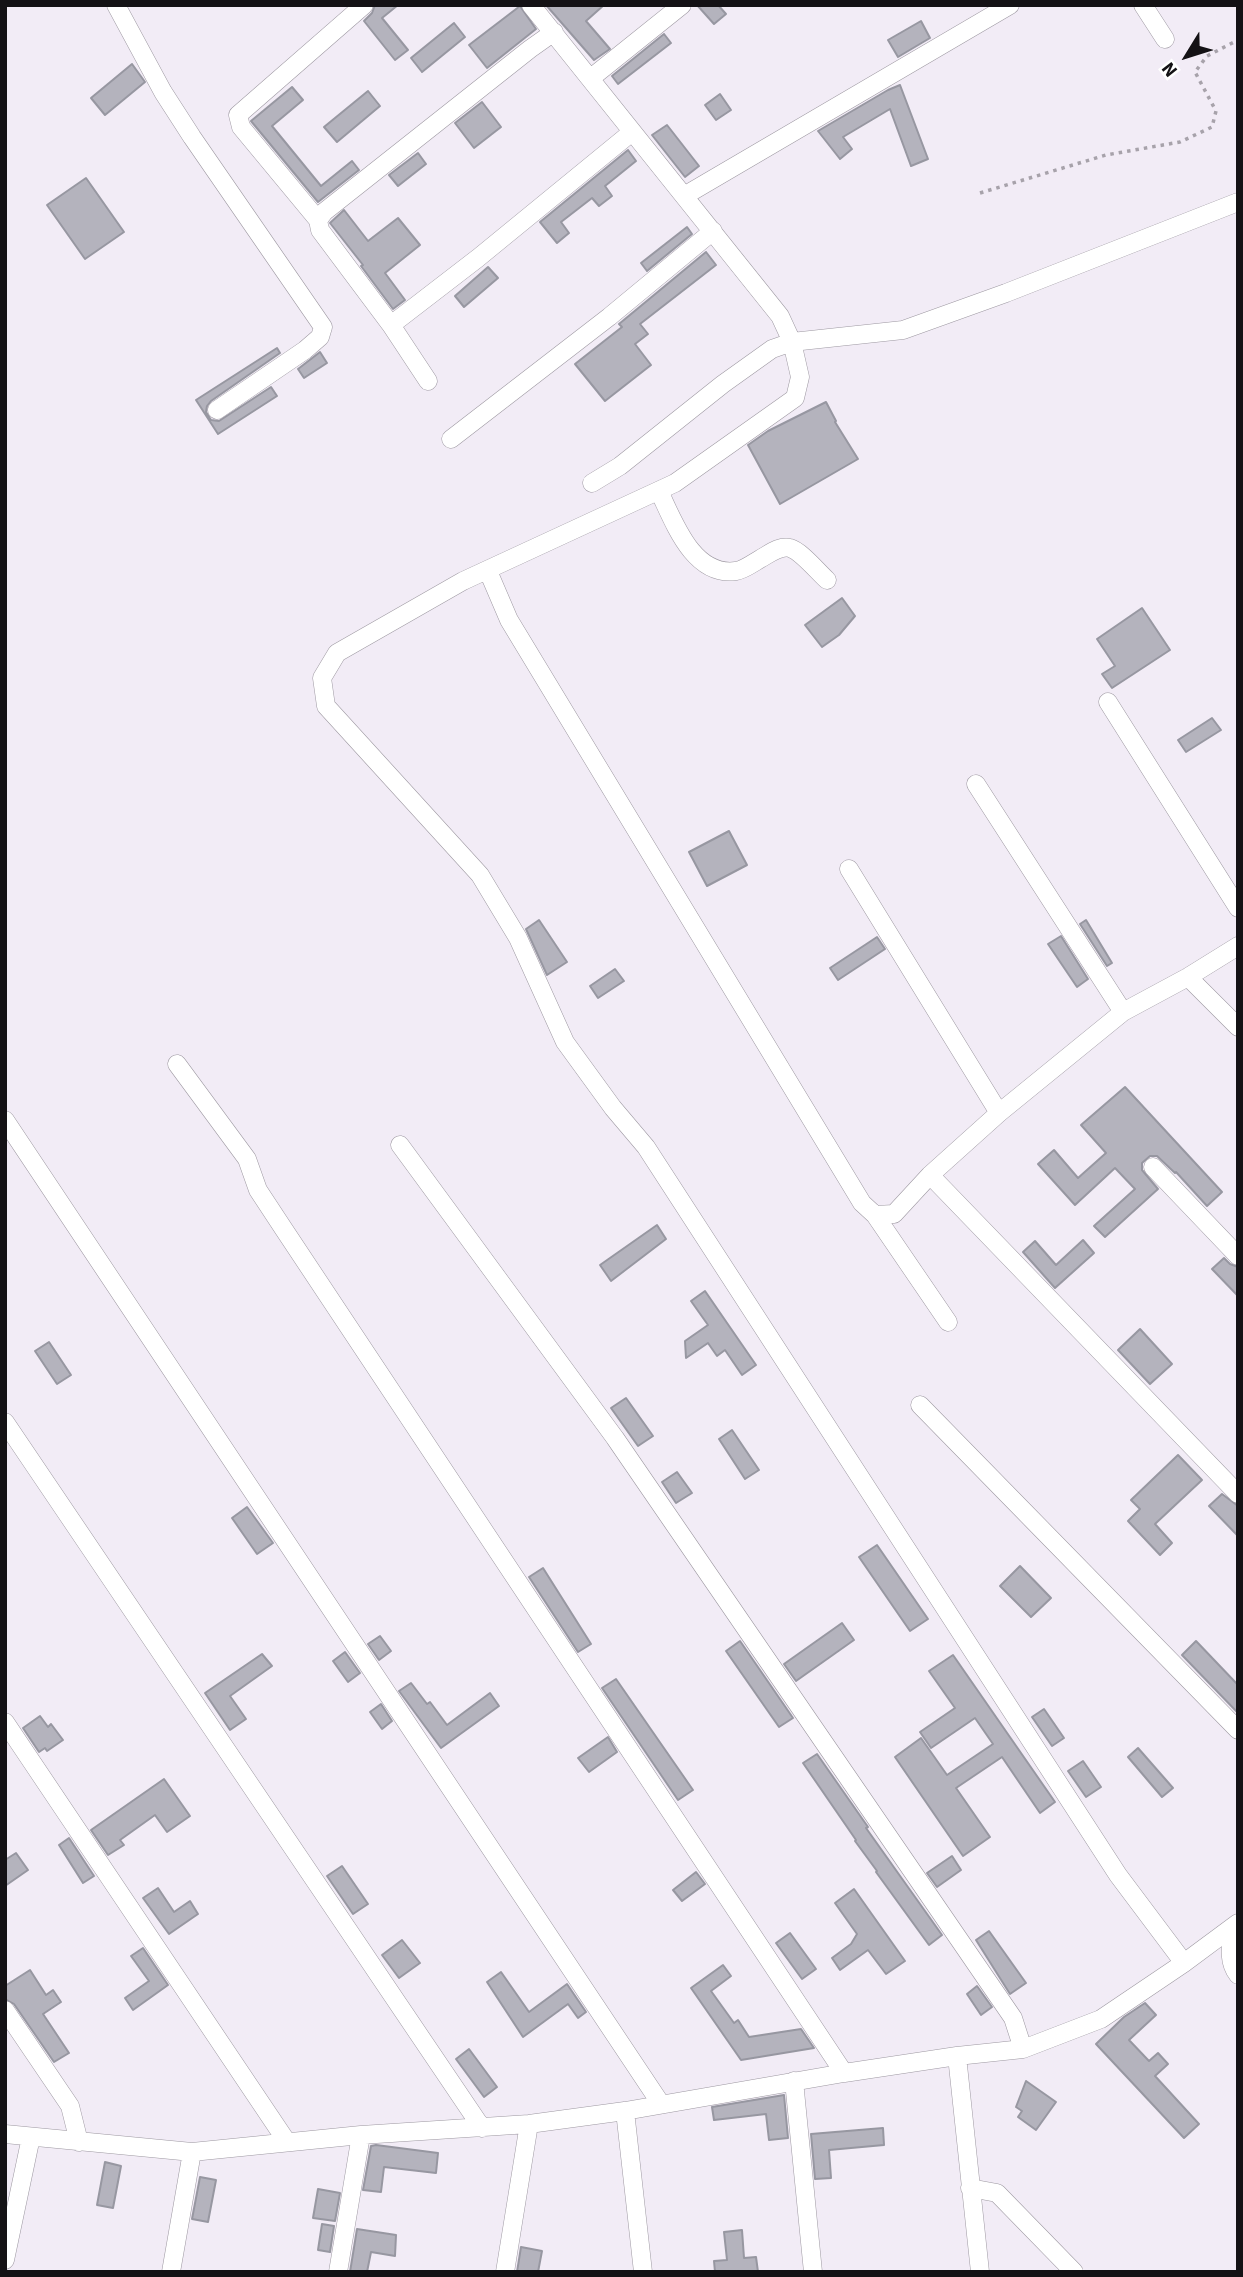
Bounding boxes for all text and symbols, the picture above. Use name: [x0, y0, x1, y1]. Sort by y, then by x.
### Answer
north arrow: [1152, 21, 1222, 91]
text: N: [1156, 56, 1185, 83]

